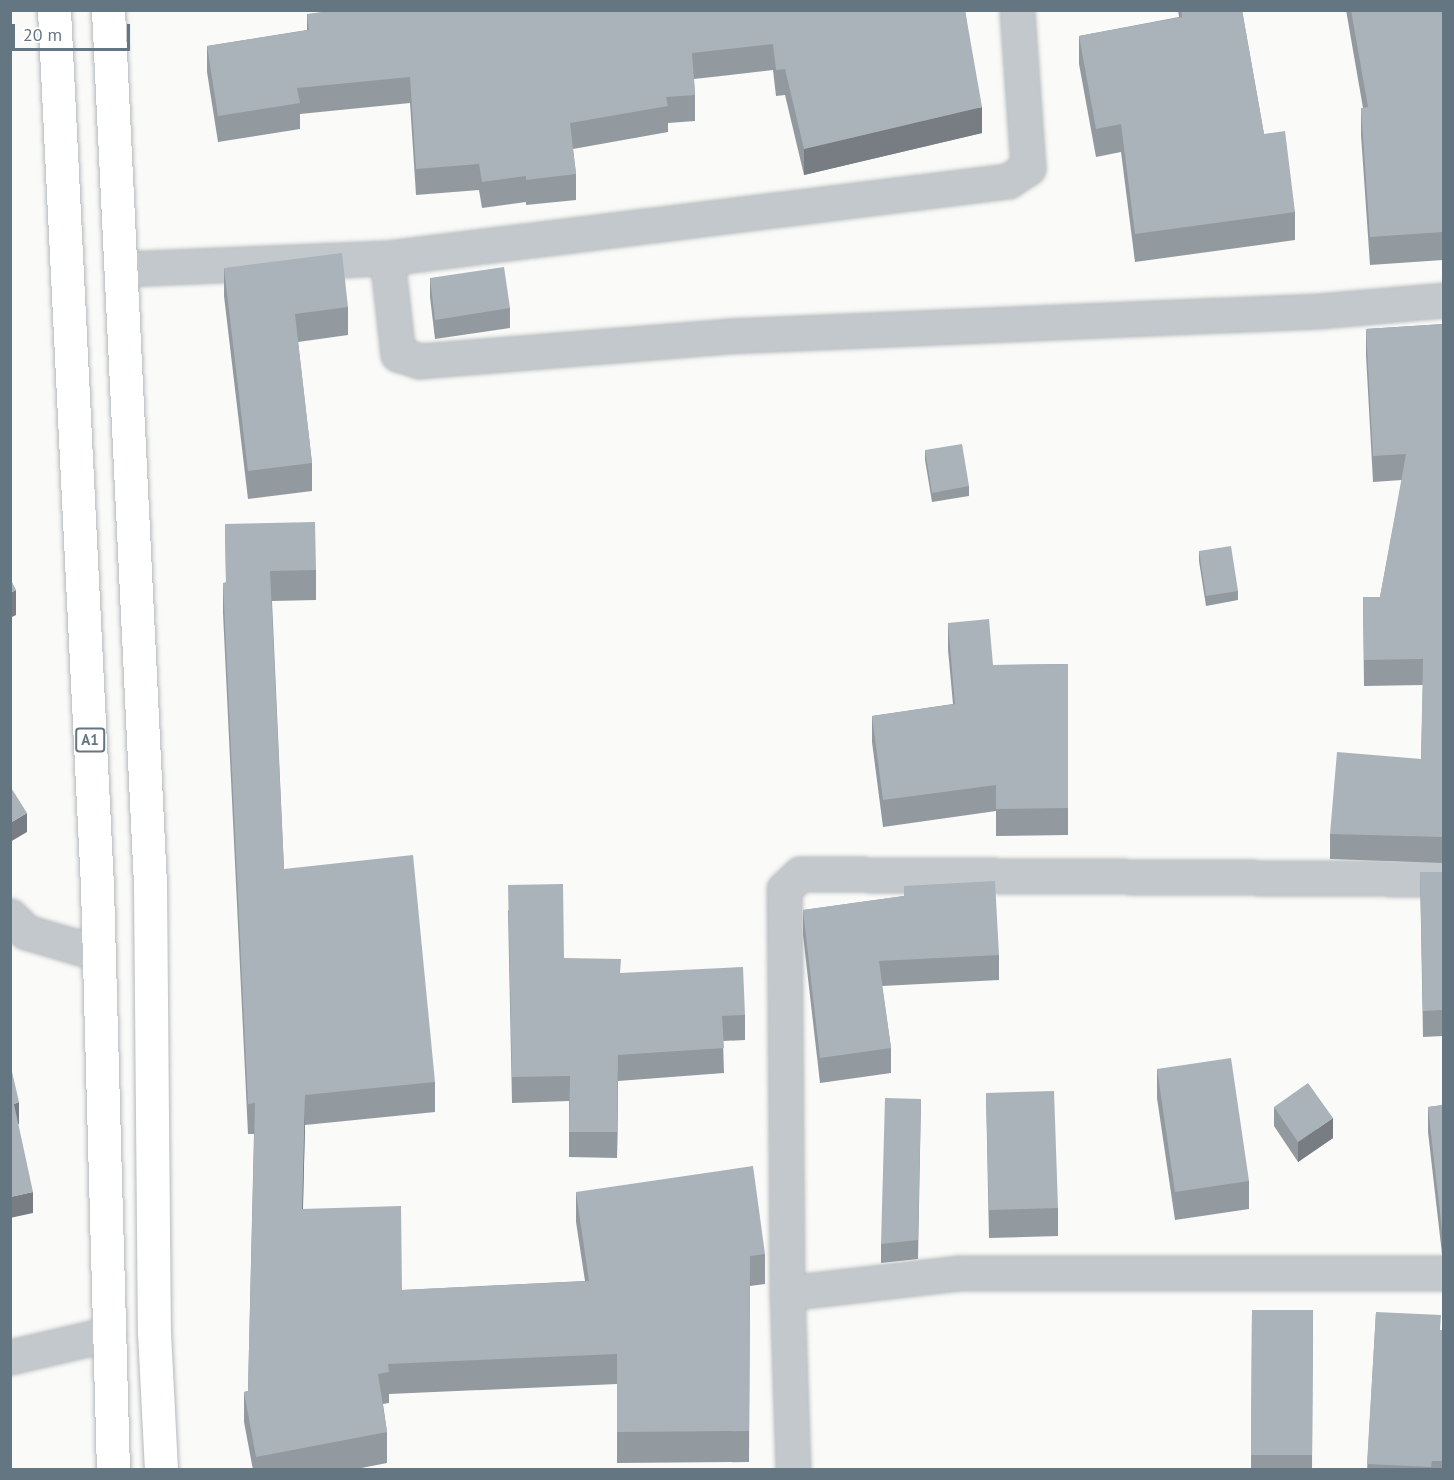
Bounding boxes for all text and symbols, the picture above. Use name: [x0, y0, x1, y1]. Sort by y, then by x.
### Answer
scale bar: [15, 12, 134, 50]
text: 20 m: [23, 23, 62, 46]
road number: A1: [75, 728, 105, 752]

